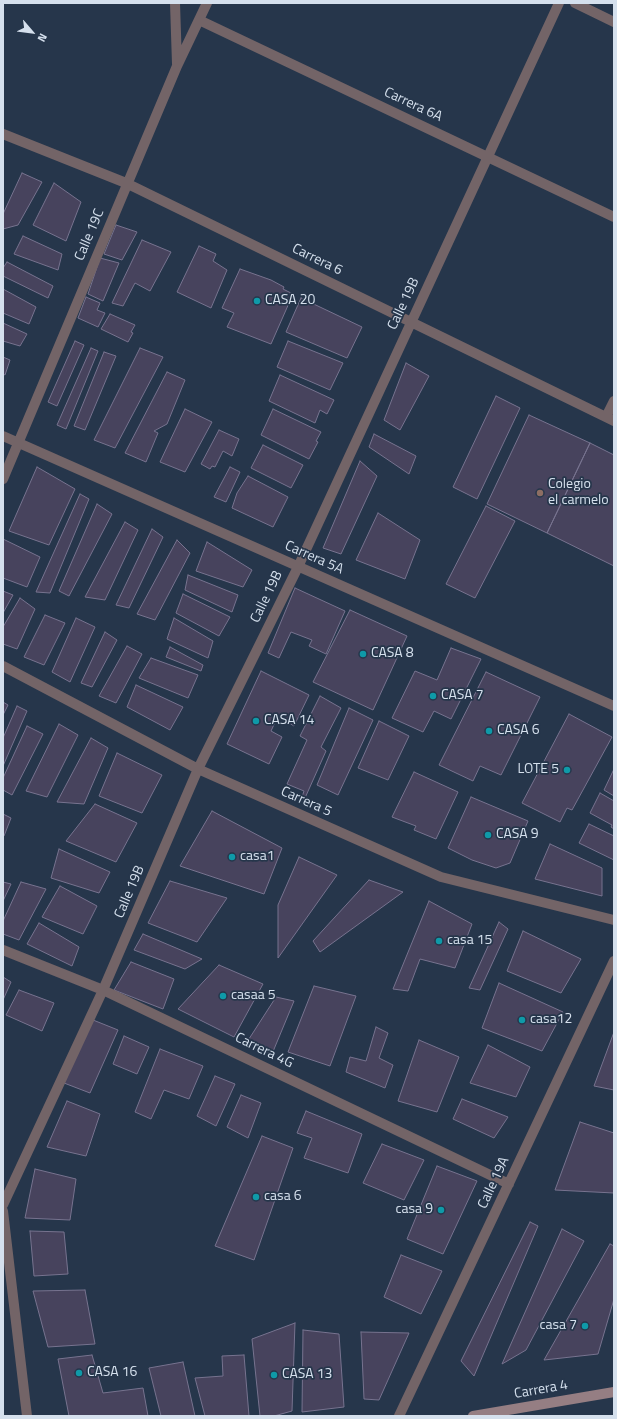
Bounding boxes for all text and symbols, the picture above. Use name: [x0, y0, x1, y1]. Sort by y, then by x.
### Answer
north arrow: [12, 12, 52, 52]
text: N: [34, 31, 51, 45]
street label: Carrera 6A: [381, 84, 445, 126]
street label: Calle 19C: [72, 207, 108, 263]
street label: Carrera 6: [289, 241, 345, 279]
street label: Calle 19B: [385, 275, 423, 333]
place label: CASA 20: [265, 293, 315, 309]
marker: CASA 20: [252, 296, 262, 306]
place label: Colegio el carmelo: [548, 477, 609, 510]
marker: Colegio el carmelo: [535, 488, 545, 498]
street label: Carrera 5A: [282, 538, 346, 578]
street label: Calle 19B: [247, 568, 287, 626]
place label: CASA 8: [371, 646, 414, 662]
marker: CASA 8: [358, 649, 368, 659]
place label: CASA 7: [441, 688, 484, 704]
marker: CASA 7: [428, 691, 438, 701]
place label: CASA 14: [264, 713, 314, 729]
marker: CASA 14: [251, 716, 261, 726]
place label: CASA 6: [497, 723, 540, 739]
marker: CASA 6: [484, 726, 494, 736]
place label: LOTE 5: [518, 762, 559, 778]
marker: LOTE 5: [562, 765, 572, 775]
street label: Carrera 5: [278, 783, 334, 821]
place label: CASA 9: [496, 827, 539, 843]
marker: CASA 9: [483, 830, 493, 840]
place label: casa1: [240, 849, 274, 865]
marker: casa1: [227, 852, 237, 862]
street label: Calle 19B: [111, 863, 149, 921]
place label: casa 15: [447, 933, 492, 949]
marker: casa 15: [434, 936, 444, 946]
place label: casaa 5: [231, 988, 276, 1004]
marker: casaa 5: [218, 991, 228, 1001]
place label: casa12: [530, 1012, 572, 1028]
marker: casa12: [517, 1015, 527, 1025]
street label: Carrera 4G: [232, 1030, 296, 1072]
street label: Calle 19A: [475, 1154, 513, 1212]
place label: casa 6: [264, 1189, 302, 1205]
marker: casa 6: [251, 1192, 261, 1202]
place label: casa 9: [395, 1202, 433, 1218]
marker: casa 9: [436, 1205, 446, 1215]
place label: casa 7: [539, 1318, 577, 1334]
marker: casa 7: [580, 1321, 590, 1331]
place label: CASA 16: [87, 1365, 137, 1381]
place label: CASA 13: [282, 1367, 332, 1383]
marker: CASA 16: [74, 1368, 84, 1378]
marker: CASA 13: [269, 1370, 279, 1380]
street label: Carrera 4: [513, 1377, 569, 1403]

